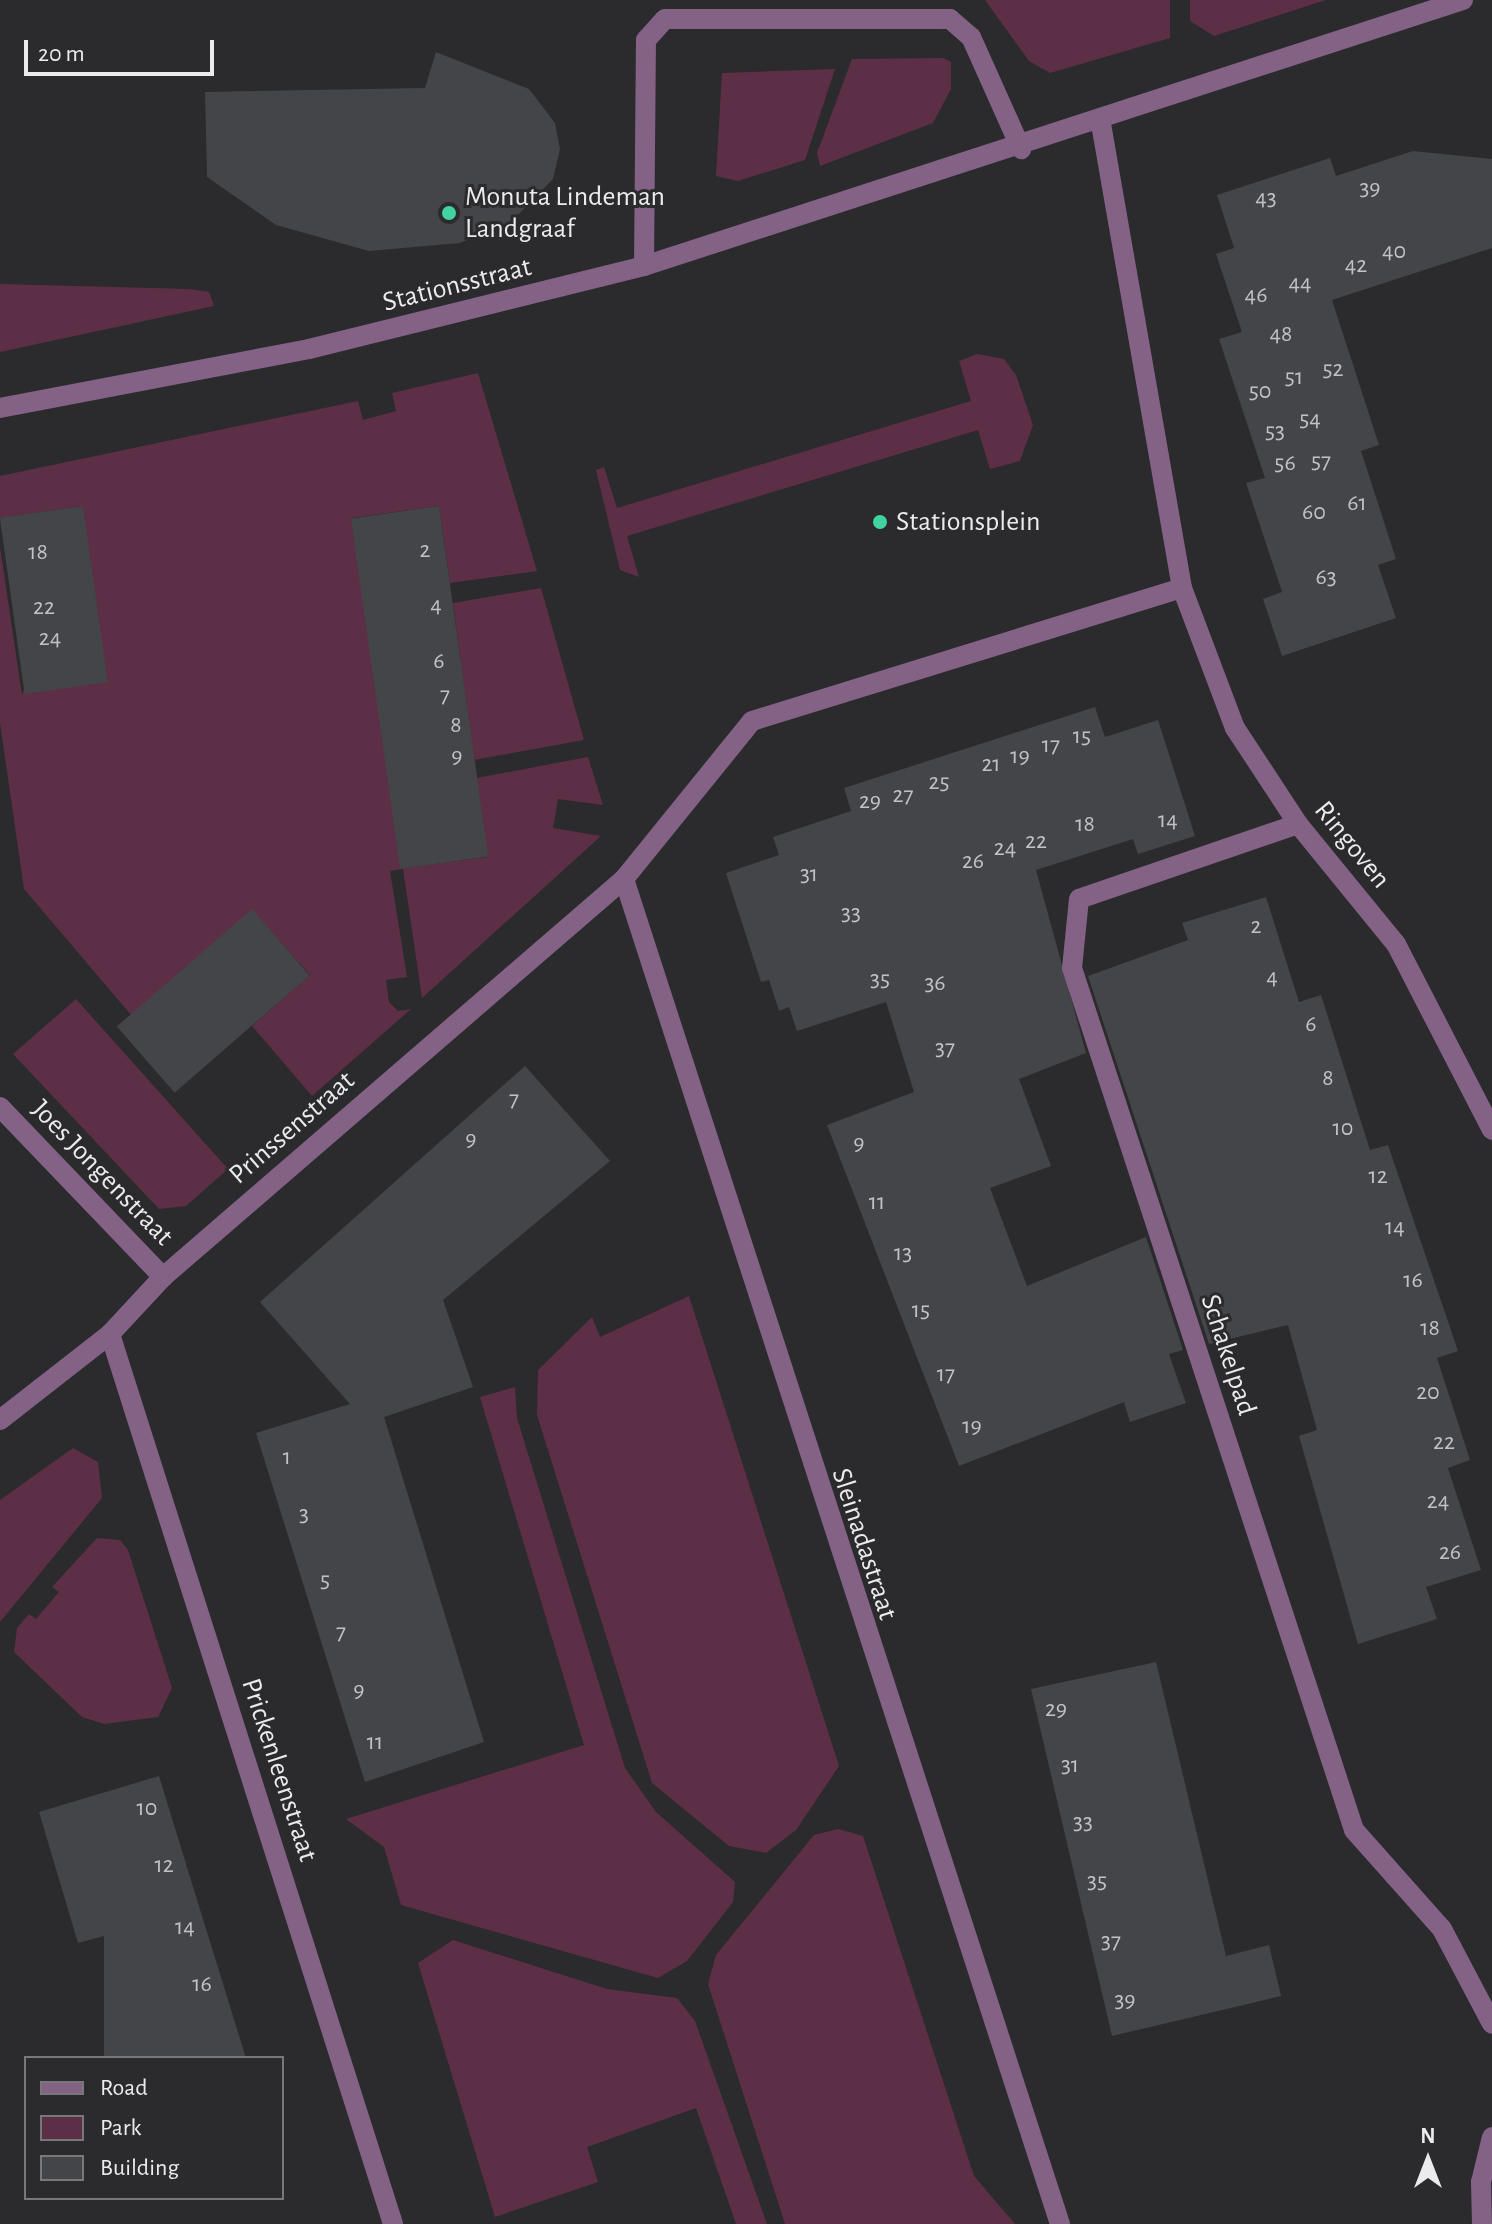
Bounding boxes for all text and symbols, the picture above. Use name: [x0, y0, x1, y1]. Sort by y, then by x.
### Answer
scale bar: [28, 24, 218, 74]
text: 20 m: [38, 42, 85, 66]
house number: 39: [1359, 175, 1381, 203]
place label: Monuta Lindeman Landgraaf: [465, 180, 665, 246]
house number: 43: [1255, 185, 1277, 213]
marker: Monuta Lindeman Landgraaf: [440, 204, 458, 222]
house number: 40: [1382, 238, 1406, 266]
street label: Stationsstraat: [379, 250, 535, 320]
house number: 42: [1345, 252, 1367, 280]
house number: 44: [1288, 270, 1312, 298]
house number: 46: [1245, 282, 1267, 310]
house number: 48: [1270, 321, 1292, 349]
house number: 52: [1323, 356, 1343, 384]
house number: 51: [1285, 364, 1303, 392]
house number: 50: [1249, 378, 1271, 406]
house number: 54: [1299, 406, 1321, 434]
house number: 53: [1265, 418, 1285, 446]
house number: 57: [1311, 448, 1331, 476]
house number: 56: [1274, 450, 1296, 478]
house number: 61: [1347, 490, 1367, 518]
house number: 60: [1302, 499, 1326, 527]
place label: Stationsplein: [896, 505, 1040, 539]
marker: Stationsplein: [871, 513, 889, 531]
house number: 2: [420, 537, 430, 565]
house number: 18: [28, 539, 48, 567]
house number: 63: [1315, 564, 1337, 592]
house number: 4: [430, 592, 442, 620]
house number: 22: [33, 594, 55, 622]
house number: 24: [39, 625, 61, 653]
house number: 6: [433, 648, 445, 676]
house number: 7: [440, 682, 450, 710]
house number: 8: [450, 712, 462, 740]
house number: 15: [1073, 723, 1091, 751]
house number: 17: [1042, 732, 1060, 760]
house number: 9: [451, 743, 463, 771]
house number: 19: [1010, 743, 1030, 771]
house number: 21: [981, 751, 1001, 779]
house number: 25: [929, 769, 949, 797]
house number: 27: [893, 782, 913, 810]
house number: 29: [859, 788, 881, 816]
street label: Ringoven: [1307, 795, 1397, 895]
house number: 14: [1158, 807, 1178, 835]
house number: 18: [1075, 811, 1095, 839]
house number: 22: [1025, 828, 1047, 856]
house number: 24: [994, 835, 1016, 863]
house number: 26: [962, 848, 984, 876]
house number: 31: [800, 861, 818, 889]
house number: 33: [841, 900, 861, 928]
house number: 2: [1251, 913, 1261, 941]
house number: 4: [1266, 964, 1278, 992]
house number: 35: [870, 966, 890, 994]
house number: 36: [924, 970, 946, 998]
house number: 6: [1305, 1011, 1317, 1039]
house number: 37: [935, 1035, 955, 1063]
street label: Prinssenstraat: [222, 1064, 362, 1192]
house number: 8: [1322, 1065, 1334, 1093]
house number: 7: [509, 1086, 519, 1114]
street label: Joes Jongenstraat: [24, 1093, 180, 1253]
house number: 10: [1333, 1115, 1353, 1143]
house number: 9: [465, 1126, 477, 1154]
house number: 9: [853, 1130, 865, 1158]
house number: 12: [1368, 1163, 1388, 1191]
house number: 11: [869, 1189, 885, 1217]
house number: 14: [1385, 1214, 1405, 1242]
house number: 13: [894, 1240, 912, 1268]
house number: 16: [1403, 1267, 1423, 1295]
street label: Schakelpad: [1193, 1290, 1263, 1420]
house number: 15: [912, 1297, 930, 1325]
house number: 18: [1420, 1315, 1440, 1343]
house number: 17: [937, 1361, 955, 1389]
house number: 20: [1416, 1379, 1440, 1407]
house number: 19: [962, 1413, 982, 1441]
house number: 22: [1433, 1429, 1455, 1457]
house number: 1: [283, 1444, 291, 1472]
street label: Sleinadastraat: [824, 1464, 904, 1624]
house number: 24: [1427, 1488, 1449, 1516]
house number: 3: [299, 1501, 309, 1529]
house number: 26: [1439, 1539, 1461, 1567]
house number: 5: [320, 1567, 330, 1595]
house number: 7: [336, 1619, 346, 1647]
street label: Prickenleenstraat: [234, 1674, 324, 1866]
house number: 9: [353, 1677, 365, 1705]
house number: 29: [1045, 1696, 1067, 1724]
house number: 11: [367, 1729, 383, 1757]
house number: 31: [1061, 1752, 1079, 1780]
house number: 10: [137, 1795, 157, 1823]
house number: 33: [1073, 1809, 1093, 1837]
house number: 12: [154, 1852, 174, 1880]
house number: 35: [1087, 1868, 1107, 1896]
house number: 14: [175, 1914, 195, 1942]
house number: 37: [1101, 1928, 1121, 1956]
house number: 16: [192, 1971, 212, 1999]
house number: 39: [1114, 1987, 1136, 2015]
legend: [24, 2056, 284, 2200]
text: Road: [100, 2076, 148, 2100]
text: Park: [100, 2116, 141, 2140]
north arrow: [1388, 2120, 1468, 2200]
text: N: [1420, 2125, 1436, 2147]
text: Building: [100, 2156, 179, 2180]

